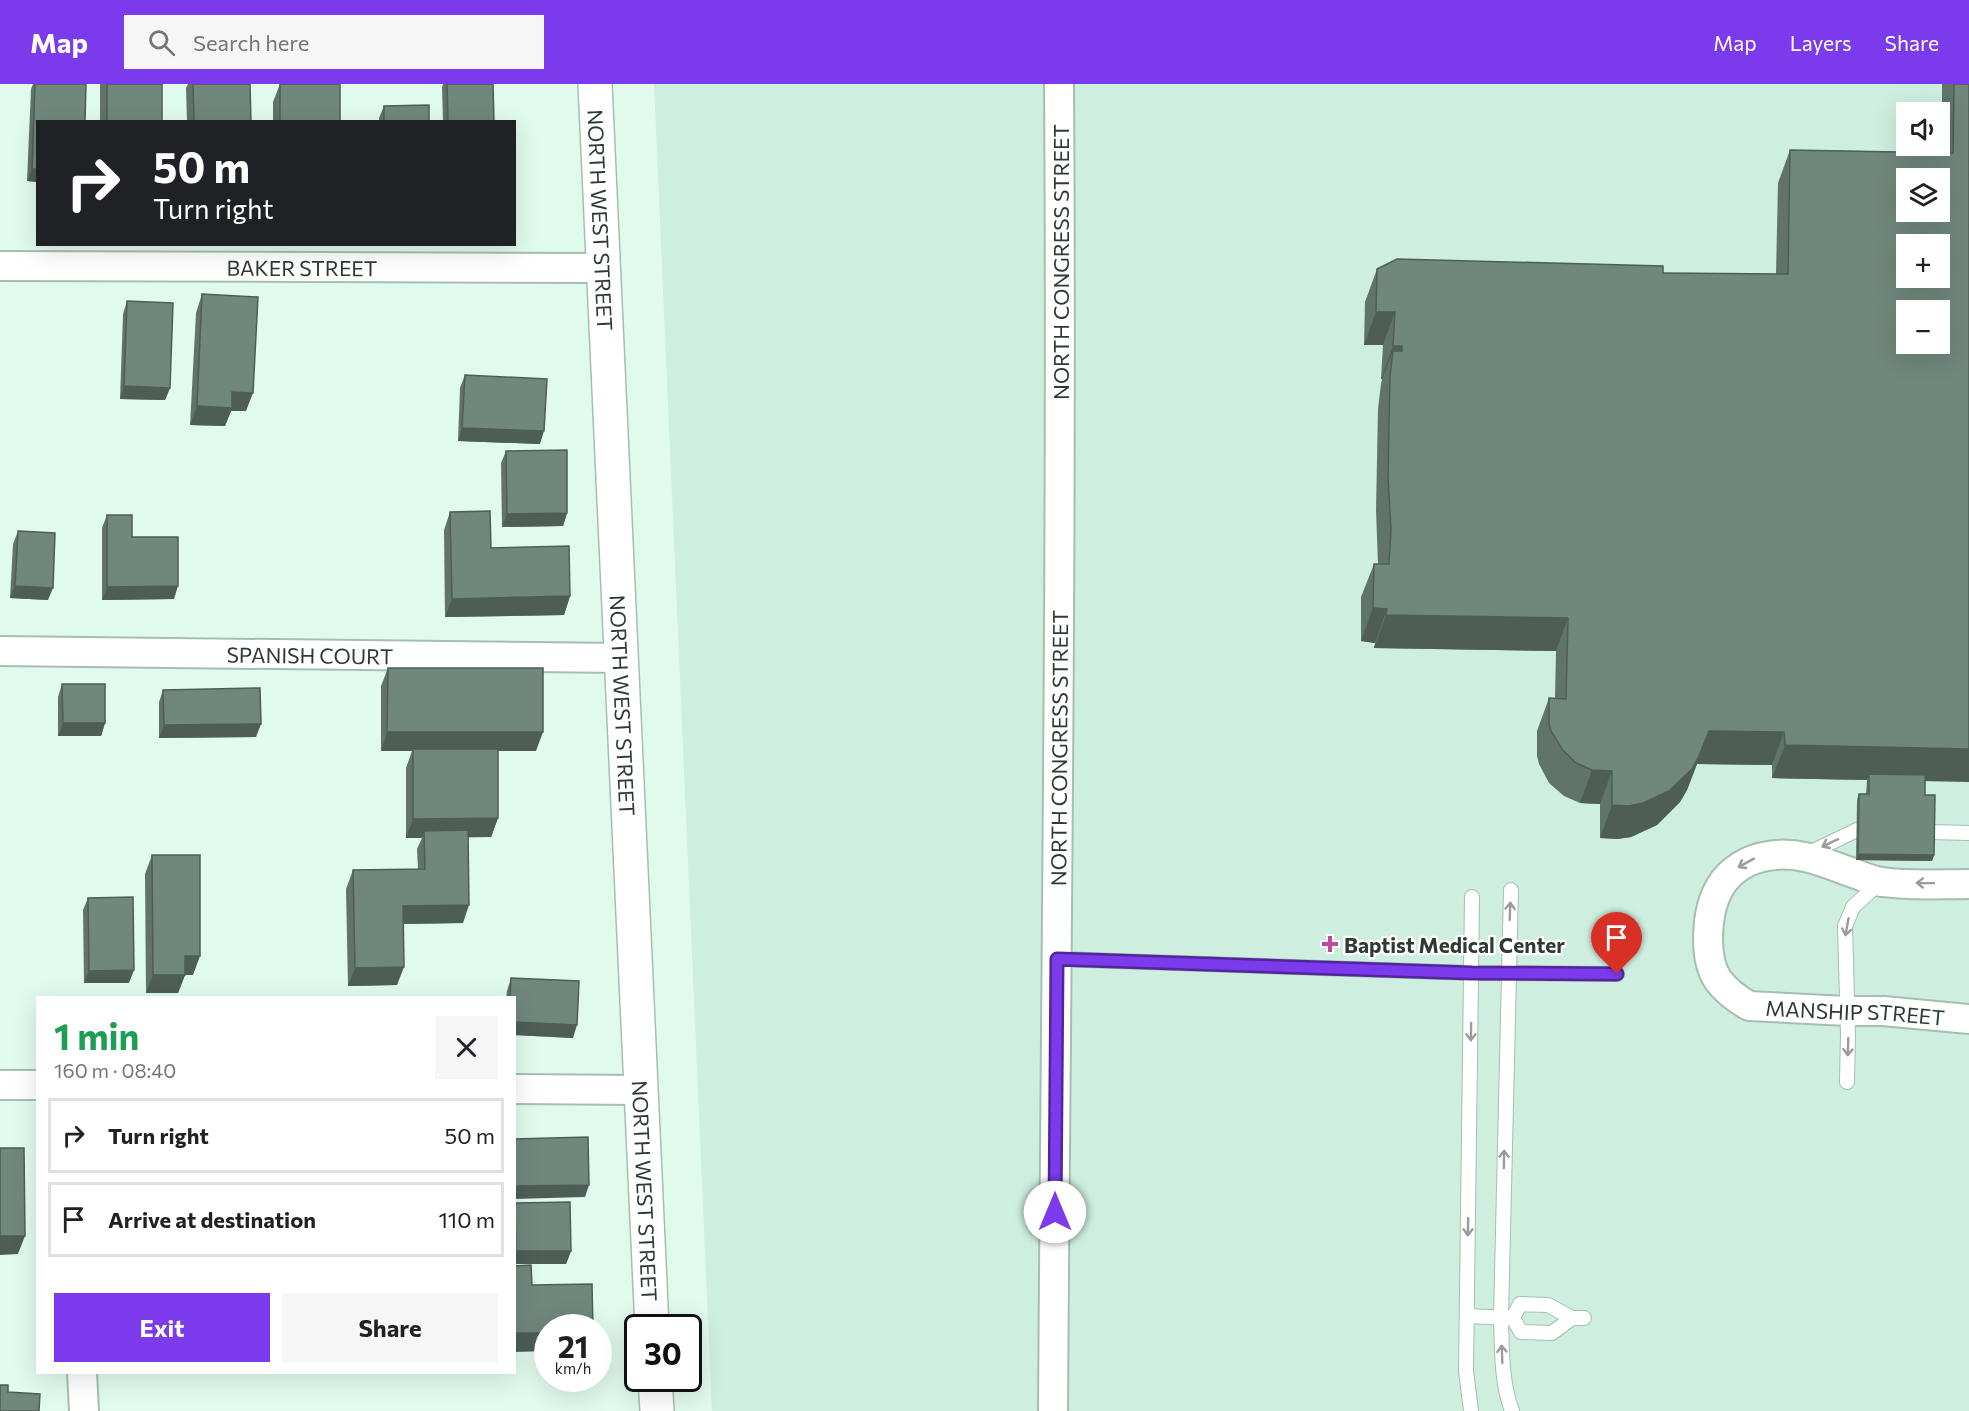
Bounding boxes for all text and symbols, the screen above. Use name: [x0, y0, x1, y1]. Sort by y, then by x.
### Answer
search box: [124, 15, 544, 69]
text: Map: [30, 25, 88, 59]
icon: search: [145, 26, 178, 59]
text: Search here: [193, 29, 309, 56]
text: Map: [1713, 30, 1757, 55]
text: Layers: [1790, 30, 1852, 55]
text: Share: [1885, 30, 1939, 55]
map controls: [1896, 102, 1950, 354]
button: sound: [1896, 102, 1950, 156]
street label: NORTH WEST STREET: [584, 109, 619, 331]
street label: NORTH CONGRESS STREET: [1048, 124, 1073, 400]
text: 50 m: [153, 140, 250, 192]
icon: right: [54, 144, 132, 222]
button: layers: [1896, 168, 1950, 222]
text: Turn right: [153, 192, 273, 225]
button: +: [1896, 234, 1950, 288]
street label: BAKER STREET: [227, 254, 377, 280]
button: −: [1896, 300, 1950, 354]
street label: NORTH WEST STREET: [606, 594, 641, 816]
street label: NORTH CONGRESS STREET: [1045, 610, 1072, 886]
street label: SPANISH COURT: [226, 641, 393, 668]
one-way arrow: [1821, 838, 1839, 849]
one-way arrow: [1738, 857, 1755, 869]
one-way arrow: [1915, 878, 1935, 889]
one-way arrow: [1505, 901, 1516, 921]
pin: [1591, 912, 1642, 974]
one-way arrow: [1841, 917, 1852, 936]
icon: arrive: [1600, 921, 1633, 954]
place label: Baptist Medical Center: [1344, 932, 1565, 957]
marker: Baptist Medical Center: [1321, 935, 1339, 953]
street label: MANSHIP STREET: [1765, 994, 1946, 1029]
text: 1 min: [54, 1013, 139, 1057]
button: close: [435, 1016, 498, 1079]
one-way arrow: [1465, 1021, 1477, 1041]
one-way arrow: [1842, 1036, 1854, 1056]
text: 160 m · 08:40: [54, 1058, 176, 1082]
street label: NORTH WEST STREET: [628, 1080, 663, 1302]
icon: right: [57, 1119, 90, 1152]
text: Turn right: [108, 1122, 209, 1149]
text: 50 m: [445, 1122, 495, 1149]
one-way arrow: [1498, 1149, 1510, 1169]
position arrow: [1023, 1180, 1087, 1244]
icon: arrive: [57, 1203, 90, 1236]
text: Arrive at destination: [108, 1206, 316, 1233]
text: 110 m: [438, 1206, 495, 1233]
one-way arrow: [1462, 1216, 1474, 1236]
button: Exit: [54, 1293, 270, 1362]
button: Share: [282, 1293, 498, 1362]
speed limit sign: 30: [624, 1314, 702, 1392]
text: 21: [558, 1327, 588, 1364]
one-way arrow: [1496, 1344, 1508, 1364]
text: km/h: [555, 1359, 591, 1377]

